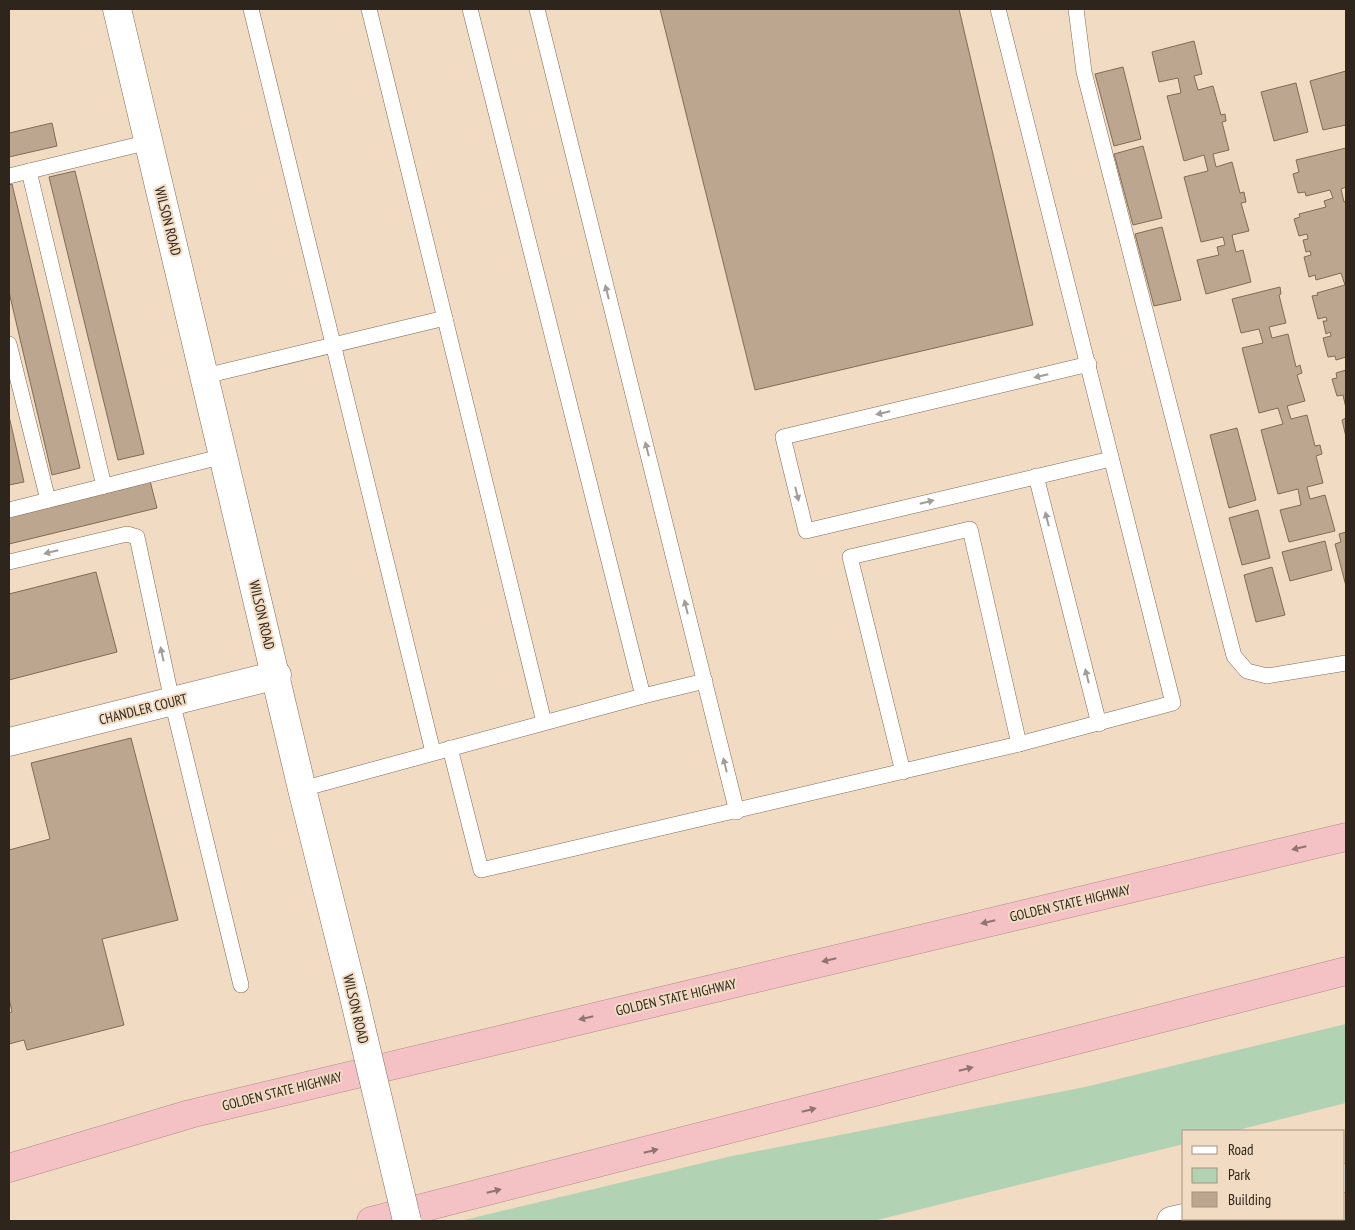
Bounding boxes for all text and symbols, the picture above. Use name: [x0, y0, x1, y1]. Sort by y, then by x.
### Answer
street label: WILSON ROAD: [151, 185, 185, 257]
one-way arrow: [603, 284, 611, 299]
one-way arrow: [1034, 372, 1049, 380]
one-way arrow: [875, 409, 890, 417]
one-way arrow: [643, 442, 651, 457]
one-way arrow: [793, 487, 801, 502]
one-way arrow: [920, 498, 935, 506]
one-way arrow: [1043, 511, 1051, 527]
one-way arrow: [43, 548, 58, 556]
street label: WILSON ROAD: [245, 579, 279, 651]
one-way arrow: [682, 599, 690, 614]
one-way arrow: [157, 645, 165, 661]
one-way arrow: [1083, 669, 1091, 684]
street label: CHANDLER COURT: [97, 689, 190, 729]
one-way arrow: [721, 757, 729, 772]
one-way arrow: [1291, 844, 1306, 852]
street label: GOLDEN STATE HIGHWAY: [1008, 880, 1133, 926]
one-way arrow: [980, 918, 995, 926]
one-way arrow: [822, 956, 837, 964]
street label: WILSON ROAD: [339, 973, 373, 1045]
street label: GOLDEN STATE HIGHWAY: [614, 974, 739, 1020]
one-way arrow: [579, 1014, 594, 1022]
one-way arrow: [959, 1065, 974, 1073]
street label: GOLDEN STATE HIGHWAY: [220, 1067, 345, 1115]
one-way arrow: [801, 1106, 816, 1114]
legend: [1182, 1130, 1345, 1220]
text: Road: [1228, 1140, 1254, 1159]
one-way arrow: [644, 1146, 659, 1154]
text: Park: [1228, 1165, 1250, 1184]
one-way arrow: [487, 1187, 502, 1195]
text: Building: [1228, 1190, 1271, 1209]

